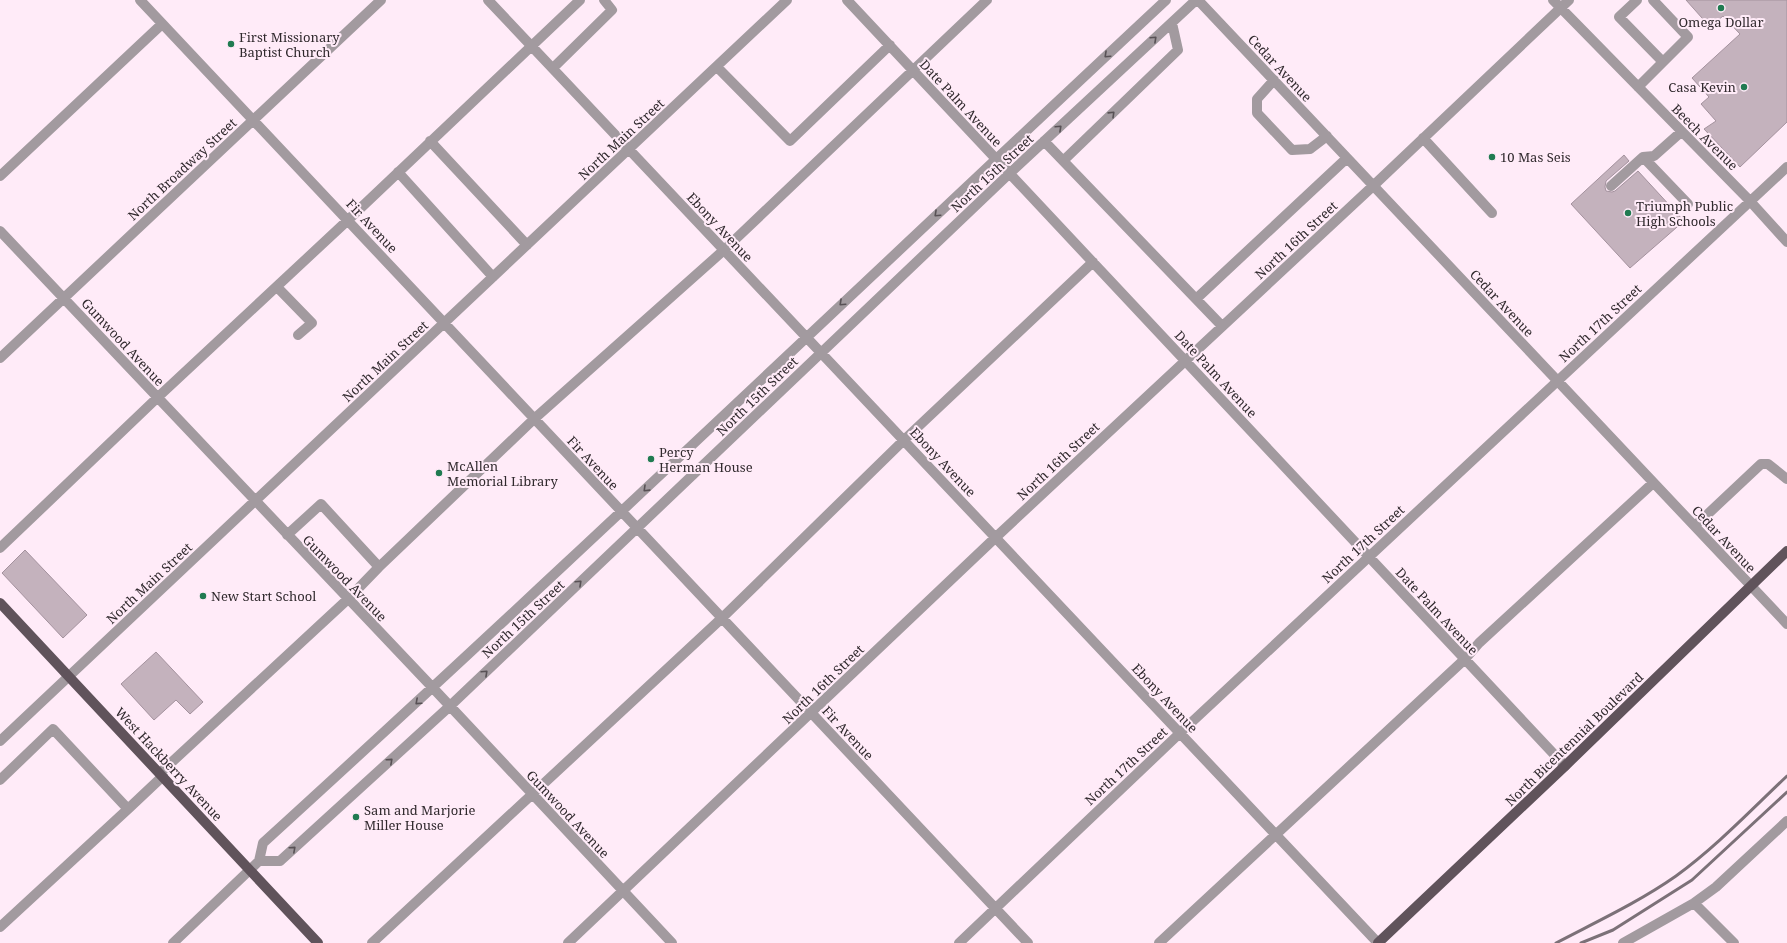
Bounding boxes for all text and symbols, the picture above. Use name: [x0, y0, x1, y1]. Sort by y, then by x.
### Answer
marker: Omega Dollar: [1716, 3, 1726, 13]
place label: Omega Dollar: [1678, 13, 1764, 31]
place label: First Missionary Baptist Church: [239, 28, 340, 61]
street label: Cedar Avenue: [1244, 30, 1316, 106]
one-way arrow: [1149, 36, 1157, 44]
marker: First Missionary Baptist Church: [226, 39, 236, 49]
one-way arrow: [1104, 51, 1111, 58]
street label: Date Palm Avenue: [916, 56, 1006, 150]
place label: Casa Kevin: [1668, 78, 1737, 96]
marker: Casa Kevin: [1739, 82, 1749, 92]
street label: North Main Street: [574, 94, 668, 184]
street label: Beech Avenue: [1668, 100, 1742, 174]
one-way arrow: [1107, 111, 1115, 119]
street label: North Broadway Street: [124, 114, 241, 224]
one-way arrow: [1054, 125, 1062, 132]
street label: North 15th Street: [947, 130, 1037, 216]
place label: 10 Mas Seis: [1500, 148, 1571, 166]
marker: 10 Mas Seis: [1487, 152, 1497, 162]
street label: Ebony Avenue: [683, 188, 757, 266]
street label: Fir Avenue: [342, 195, 402, 257]
street label: North 16th Street: [1251, 197, 1341, 283]
place label: Triumph Public High Schools: [1636, 197, 1733, 230]
marker: Triumph Public High Schools: [1623, 208, 1633, 218]
one-way arrow: [934, 209, 942, 217]
street label: Cedar Avenue: [1466, 265, 1538, 341]
street label: North 17th Street: [1555, 280, 1645, 366]
street label: Gumwood Avenue: [78, 294, 168, 390]
one-way arrow: [839, 298, 847, 306]
street label: North Main Street: [338, 316, 432, 406]
street label: Date Palm Avenue: [1171, 327, 1261, 421]
street label: North 15th Street: [712, 352, 802, 440]
street label: North 16th Street: [1013, 418, 1103, 504]
street label: Ebony Avenue: [906, 423, 980, 501]
street label: Fir Avenue: [563, 432, 623, 494]
place label: Percy Herman House: [659, 443, 753, 476]
marker: Percy Herman House: [646, 454, 656, 464]
place label: McAllen Memorial Library: [447, 457, 558, 490]
marker: McAllen Memorial Library: [434, 468, 444, 478]
one-way arrow: [643, 484, 651, 492]
street label: North 17th Street: [1318, 501, 1408, 587]
street label: Cedar Avenue: [1688, 501, 1760, 577]
street label: Gumwood Avenue: [299, 531, 391, 625]
street label: North Main Street: [102, 538, 196, 628]
street label: Date Palm Avenue: [1392, 564, 1482, 658]
street label: North 15th Street: [478, 576, 568, 662]
one-way arrow: [574, 581, 582, 588]
place label: New Start School: [211, 587, 316, 605]
marker: New Start School: [198, 591, 208, 601]
street label: North 16th Street: [778, 640, 868, 728]
street label: Ebony Avenue: [1128, 659, 1202, 737]
street label: North Bicentennial Boulevard: [1501, 668, 1647, 810]
one-way arrow: [480, 670, 488, 678]
one-way arrow: [415, 697, 423, 705]
street label: Fir Avenue: [818, 702, 878, 764]
street label: West Hackberry Avenue: [111, 703, 227, 825]
street label: North 17th Street: [1081, 723, 1171, 809]
one-way arrow: [385, 759, 392, 766]
street label: Gumwood Avenue: [523, 766, 613, 862]
place label: Sam and Marjorie Miller House: [364, 801, 475, 834]
marker: Sam and Marjorie Miller House: [351, 812, 361, 822]
one-way arrow: [289, 846, 296, 853]

